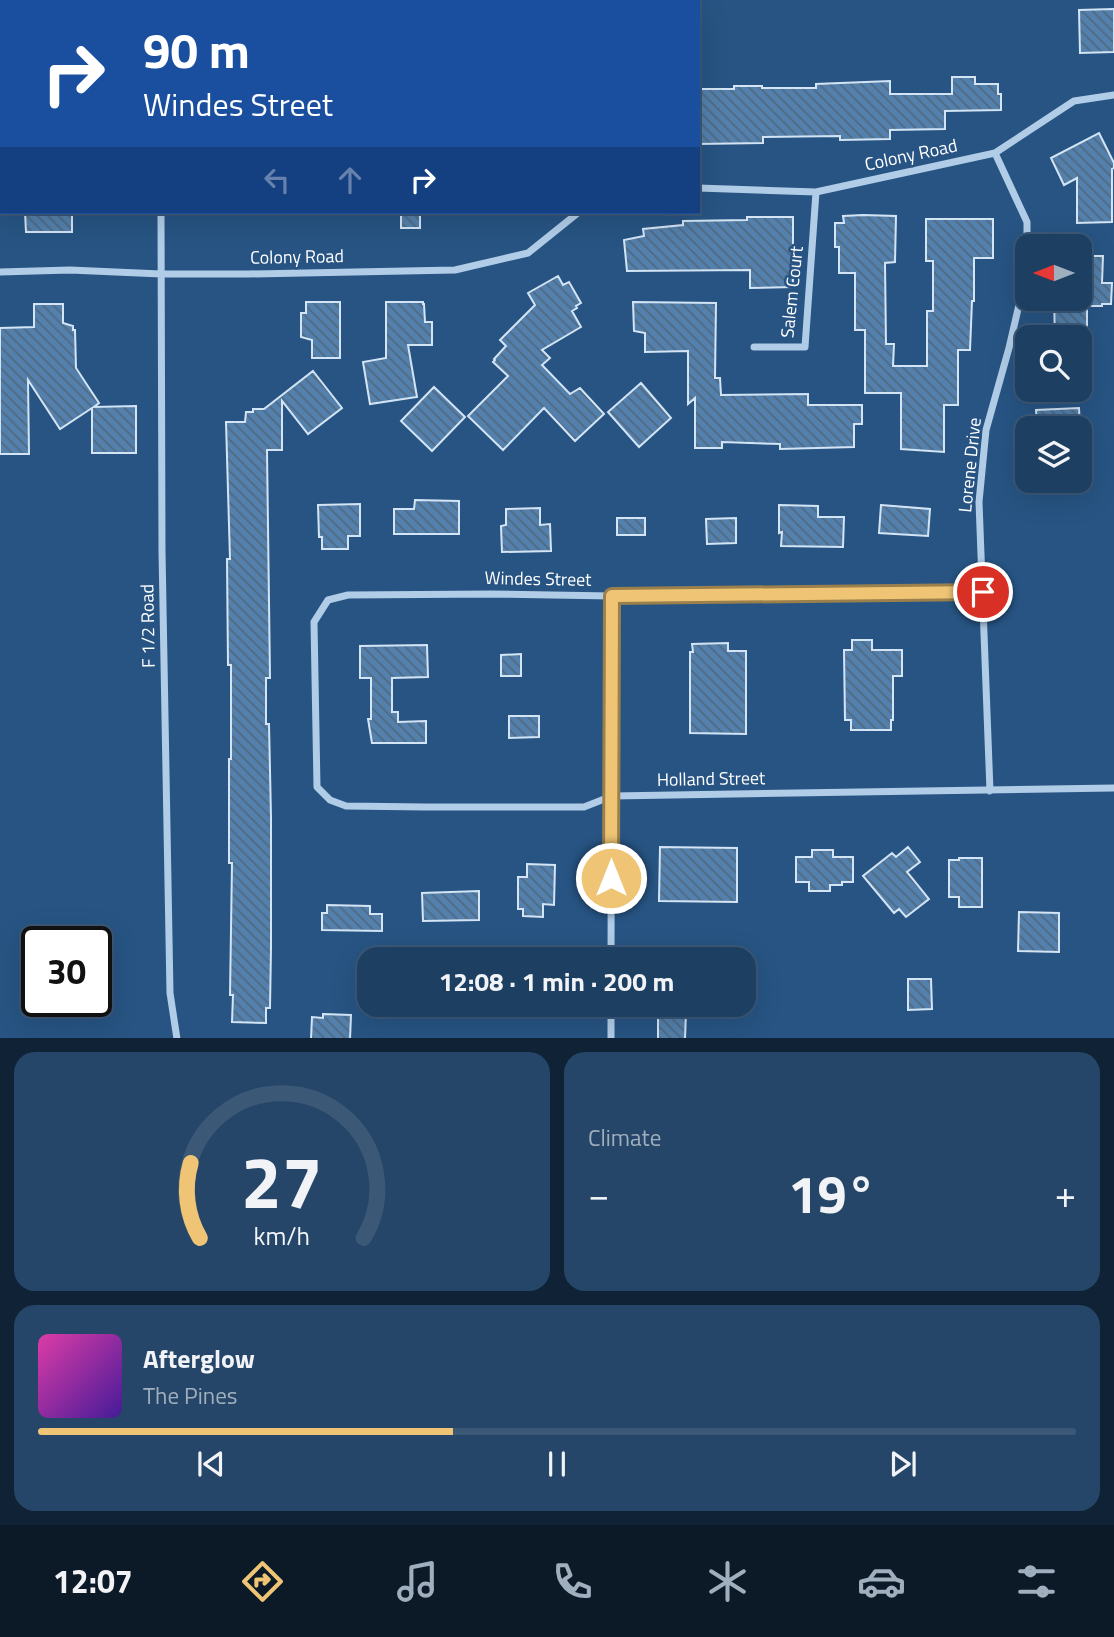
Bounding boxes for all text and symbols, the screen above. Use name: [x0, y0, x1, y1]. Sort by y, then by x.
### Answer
text: 90 m: [143, 12, 250, 87]
icon: right: [28, 28, 119, 119]
text: Windes Street: [143, 80, 333, 128]
street label: Colony Road: [862, 132, 960, 177]
icon: left: [258, 161, 296, 199]
icon: ahead: [331, 161, 369, 199]
icon: right: [404, 161, 442, 199]
north arrow: [1015, 234, 1092, 312]
map controls: [1015, 234, 1092, 493]
street label: Colony Road: [250, 242, 344, 271]
street label: Salem Court: [773, 244, 810, 339]
button: search: [1015, 325, 1092, 402]
street label: Lorene Drive: [951, 416, 988, 514]
button: layers: [1015, 416, 1092, 493]
pin: [953, 562, 1013, 622]
street label: Windes Street: [484, 564, 592, 593]
icon: arrive: [964, 573, 1002, 611]
street label: F 1/2 Road: [133, 584, 162, 668]
street label: Holland Street: [657, 764, 766, 793]
position arrow: [574, 841, 648, 915]
speed limit sign: 30: [21, 926, 112, 1017]
text: 12:08 · 1 min · 200 m: [439, 962, 674, 1001]
text: Climate: [588, 1120, 661, 1155]
text: 27: [241, 1126, 323, 1236]
text: 19°: [788, 1154, 876, 1233]
text: −: [588, 1165, 609, 1223]
text: +: [1055, 1165, 1076, 1223]
text: km/h: [254, 1216, 310, 1254]
text: Afterglow: [143, 1339, 255, 1378]
text: The Pines: [143, 1378, 237, 1413]
icon: previous: [192, 1445, 230, 1483]
icon: pause: [538, 1445, 576, 1483]
icon: next: [884, 1445, 922, 1483]
text: 12:07: [53, 1557, 133, 1605]
icon: directions: [238, 1557, 287, 1606]
icon: music: [393, 1557, 442, 1606]
icon: phone: [548, 1557, 597, 1606]
icon: climate: [703, 1557, 752, 1606]
icon: car: [857, 1557, 906, 1606]
icon: filters: [1012, 1557, 1061, 1606]

